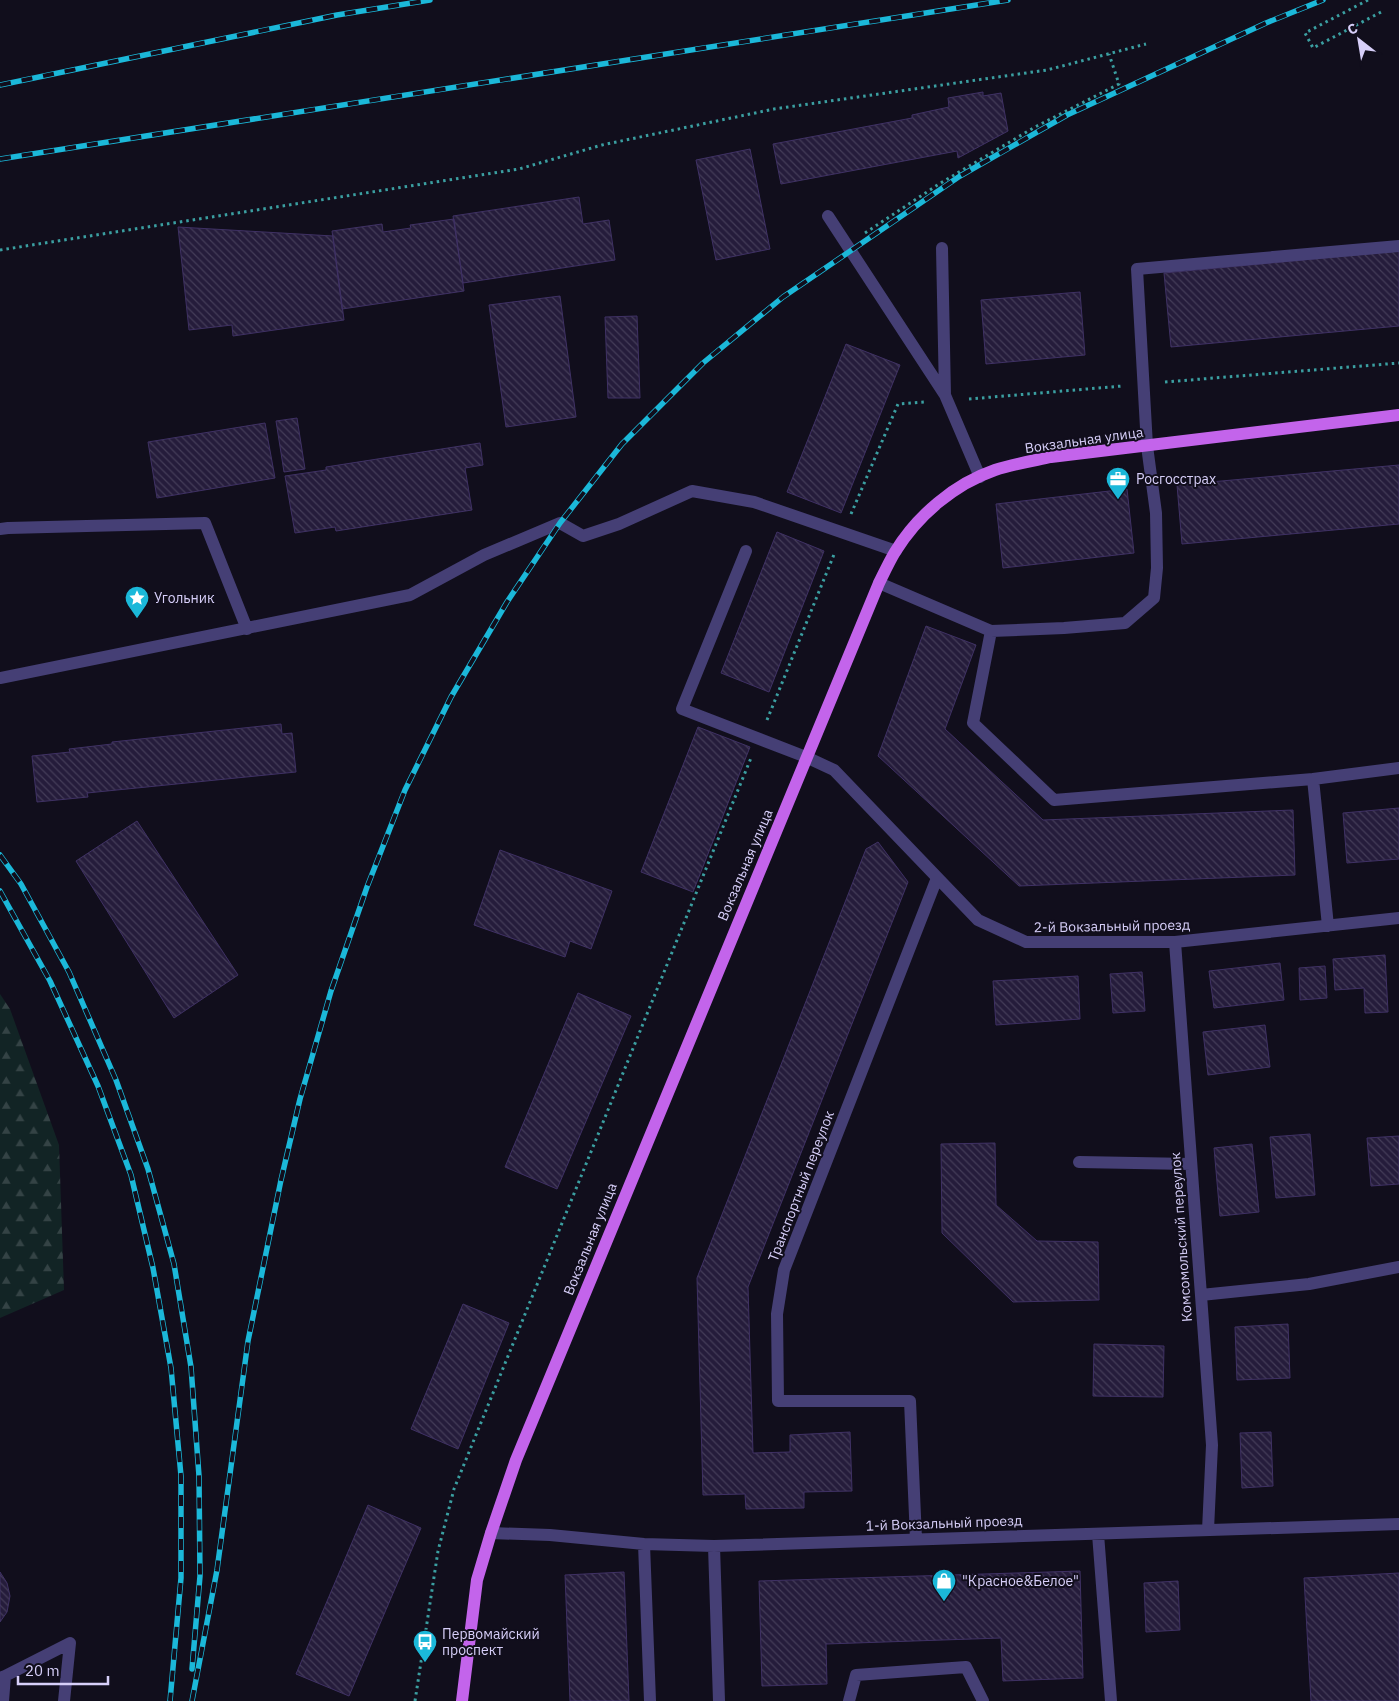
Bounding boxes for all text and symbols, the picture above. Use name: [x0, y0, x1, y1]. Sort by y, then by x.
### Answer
north arrow: [1334, 15, 1384, 65]
text: С: [1344, 19, 1361, 39]
street label: Вокзальная улица: [1024, 423, 1145, 457]
office icon: Росгосстрах: [1105, 466, 1131, 500]
place label: Росгосстрах: [1136, 470, 1216, 488]
place icon: Угольник: [124, 585, 150, 619]
place label: Угольник: [154, 589, 215, 607]
street label: Вокзальная улица: [713, 806, 777, 924]
street label: 2-й Вокзальный проезд: [1033, 916, 1191, 936]
street label: Транспортный переулок: [764, 1108, 838, 1264]
street label: Комсомольский переулок: [1166, 1151, 1196, 1323]
street label: Вокзальная улица: [559, 1180, 621, 1298]
street label: 1-й Вокзальный проезд: [865, 1511, 1023, 1535]
shop icon: "Красное&Белое": [931, 1568, 957, 1602]
place label: "Красное&Белое": [962, 1572, 1079, 1590]
place label: Первомайский проспект: [442, 1625, 540, 1659]
bus stop icon: Первомайский проспект: [412, 1629, 438, 1663]
scale bar: [18, 1654, 108, 1686]
text: 20 m: [25, 1661, 60, 1680]

